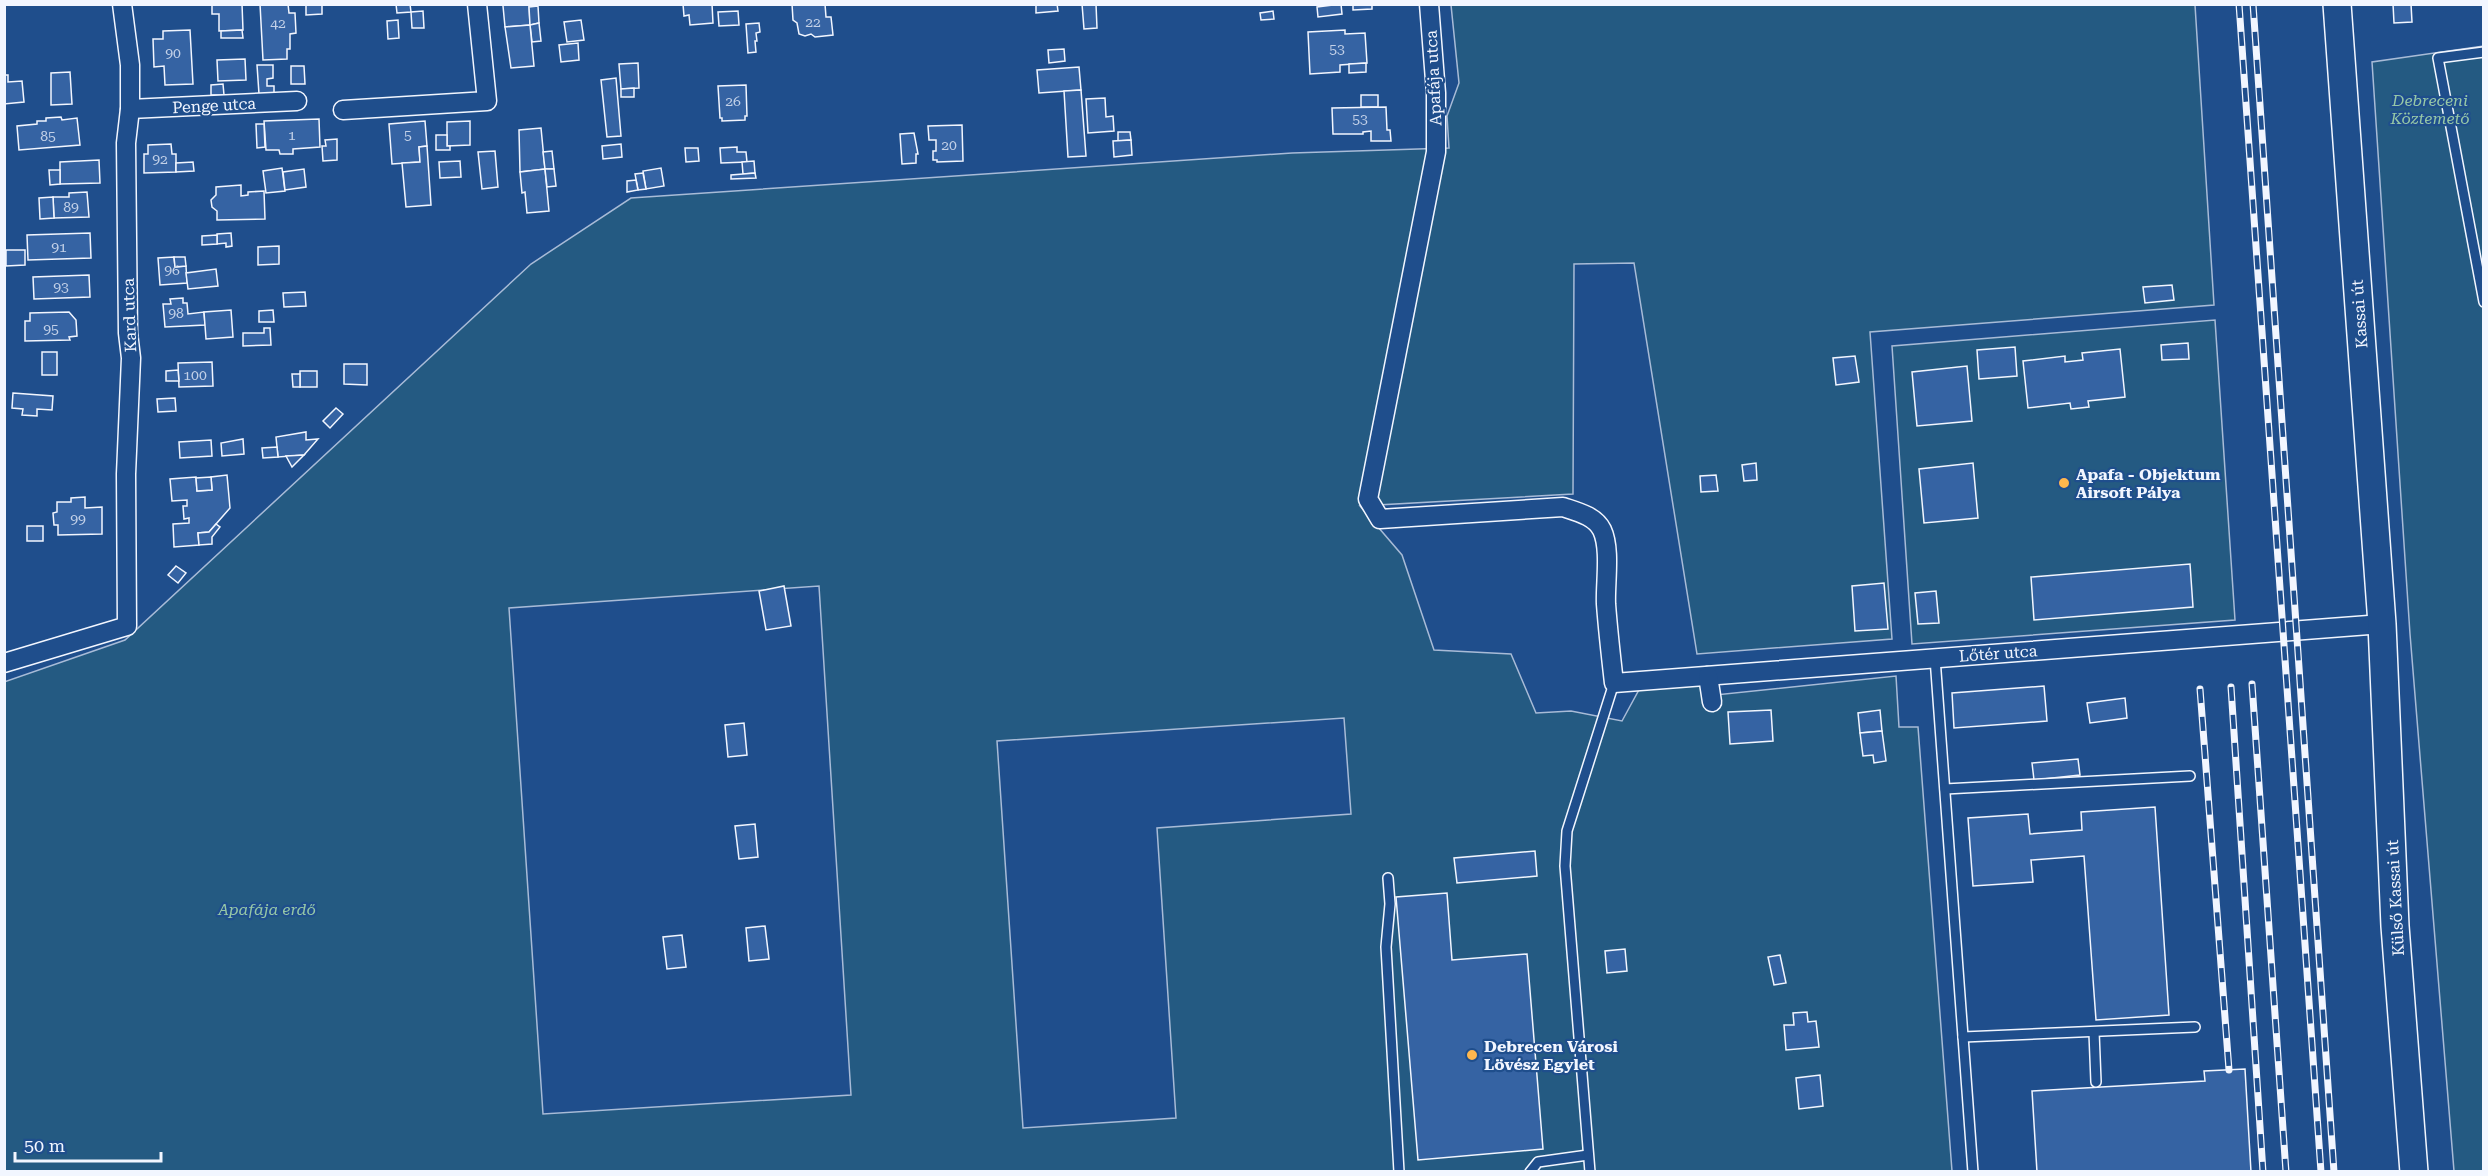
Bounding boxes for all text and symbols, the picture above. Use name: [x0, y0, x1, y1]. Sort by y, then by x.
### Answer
house number: 22: [805, 14, 821, 30]
house number: 42: [270, 15, 286, 31]
street label: Apafája utca: [1421, 29, 1445, 126]
house number: 53: [1329, 41, 1345, 57]
house number: 90: [165, 45, 181, 61]
park label: Debreceni Köztemető: [2389, 91, 2470, 128]
house number: 26: [725, 93, 741, 109]
street label: Penge utca: [172, 94, 257, 117]
house number: 53: [1352, 111, 1368, 127]
house number: 1: [288, 127, 296, 143]
house number: 5: [404, 127, 412, 143]
house number: 85: [40, 128, 56, 144]
house number: 20: [941, 137, 957, 153]
house number: 92: [152, 151, 168, 167]
house number: 89: [63, 199, 79, 215]
house number: 91: [51, 239, 67, 255]
house number: 96: [164, 262, 180, 278]
street label: Kard utca: [119, 277, 140, 352]
house number: 93: [53, 279, 69, 295]
street label: Kassai út: [2348, 279, 2371, 349]
house number: 98: [168, 305, 184, 321]
house number: 95: [43, 321, 59, 337]
house number: 100: [183, 367, 207, 383]
place label: Apafa - Objektum Airsoft Pálya: [2076, 465, 2221, 502]
marker: Apafa - Objektum Airsoft Pálya: [2057, 476, 2071, 490]
house number: 99: [70, 511, 86, 527]
street label: Lőtér utca: [1958, 641, 2038, 666]
street label: Külső Kassai út: [2383, 839, 2408, 957]
park label: Apafája erdő: [217, 900, 316, 919]
place label: Debrecen Városi Lövész Egylet: [1484, 1037, 1619, 1074]
marker: Debrecen Városi Lövész Egylet: [1465, 1048, 1479, 1062]
scale bar: [15, 1125, 160, 1163]
text: 50 m: [24, 1135, 65, 1156]

